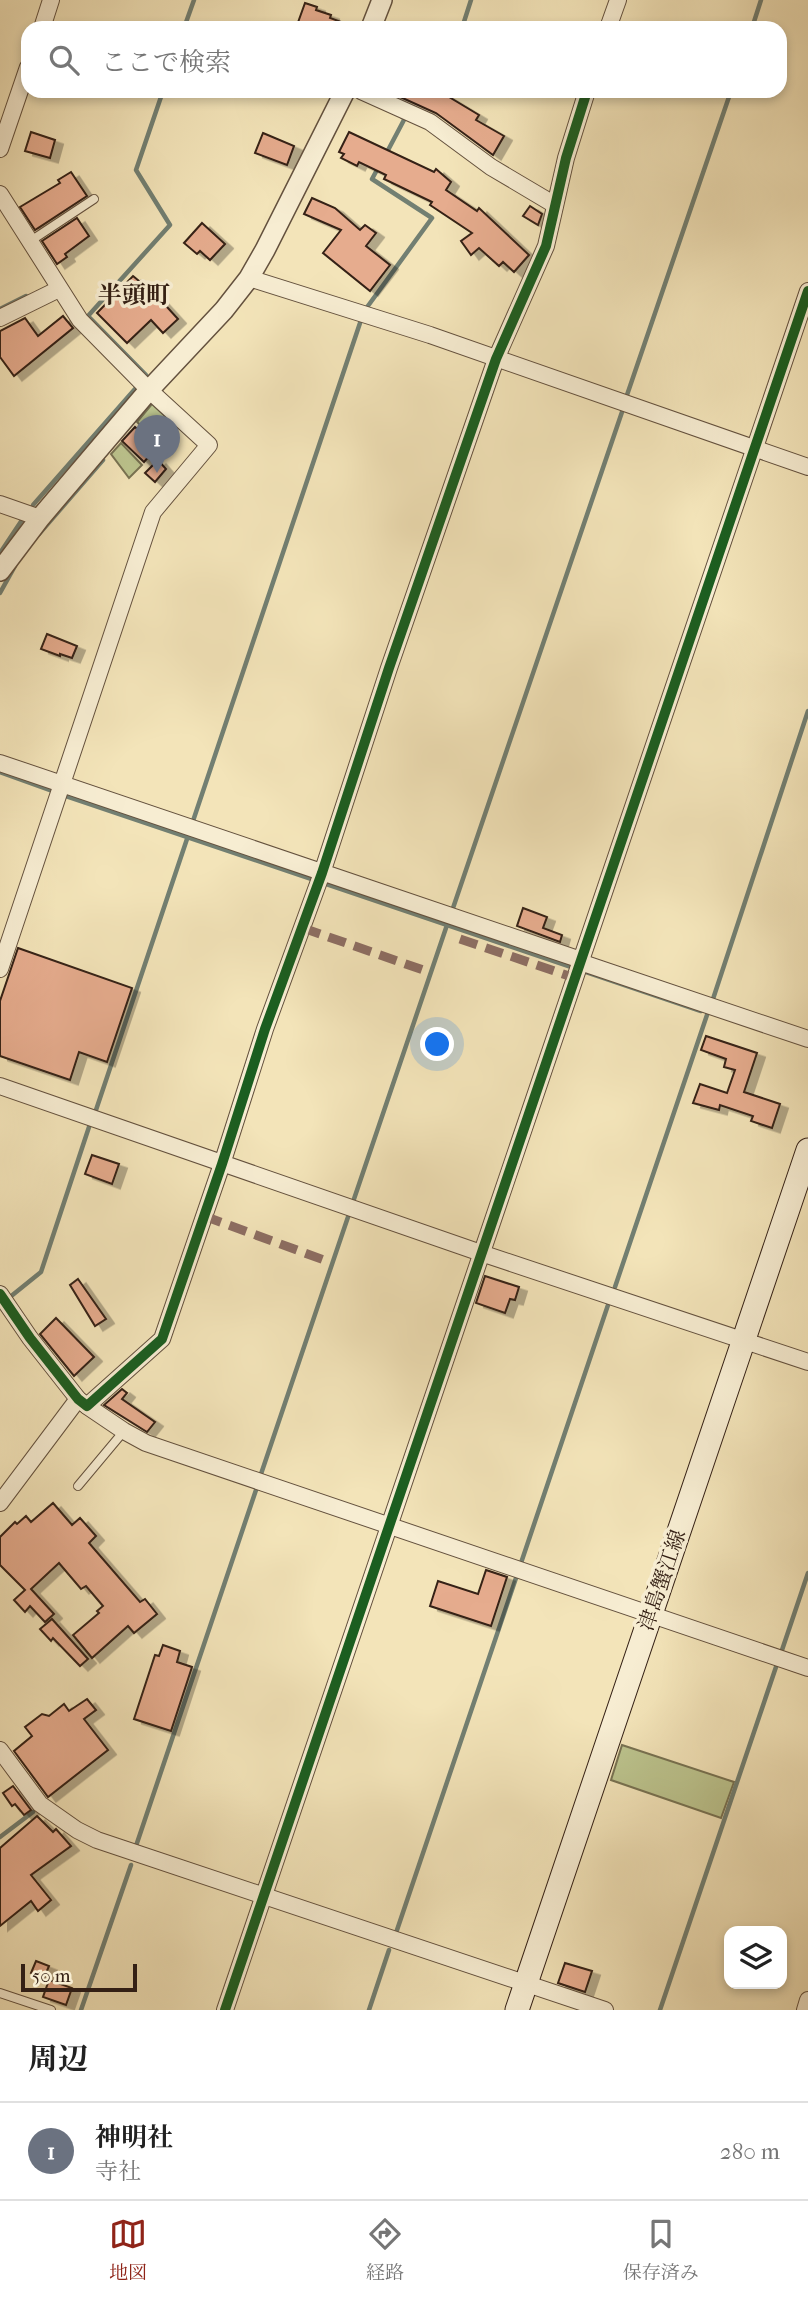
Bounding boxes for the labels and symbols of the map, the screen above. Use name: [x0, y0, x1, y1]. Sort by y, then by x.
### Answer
district label: 半頭町: [98, 281, 170, 309]
pin: 1: [134, 415, 180, 473]
your location: [420, 1027, 454, 1061]
street label: 津島蟹江線: [634, 1526, 690, 1634]
scale bar: [21, 1961, 136, 1993]

